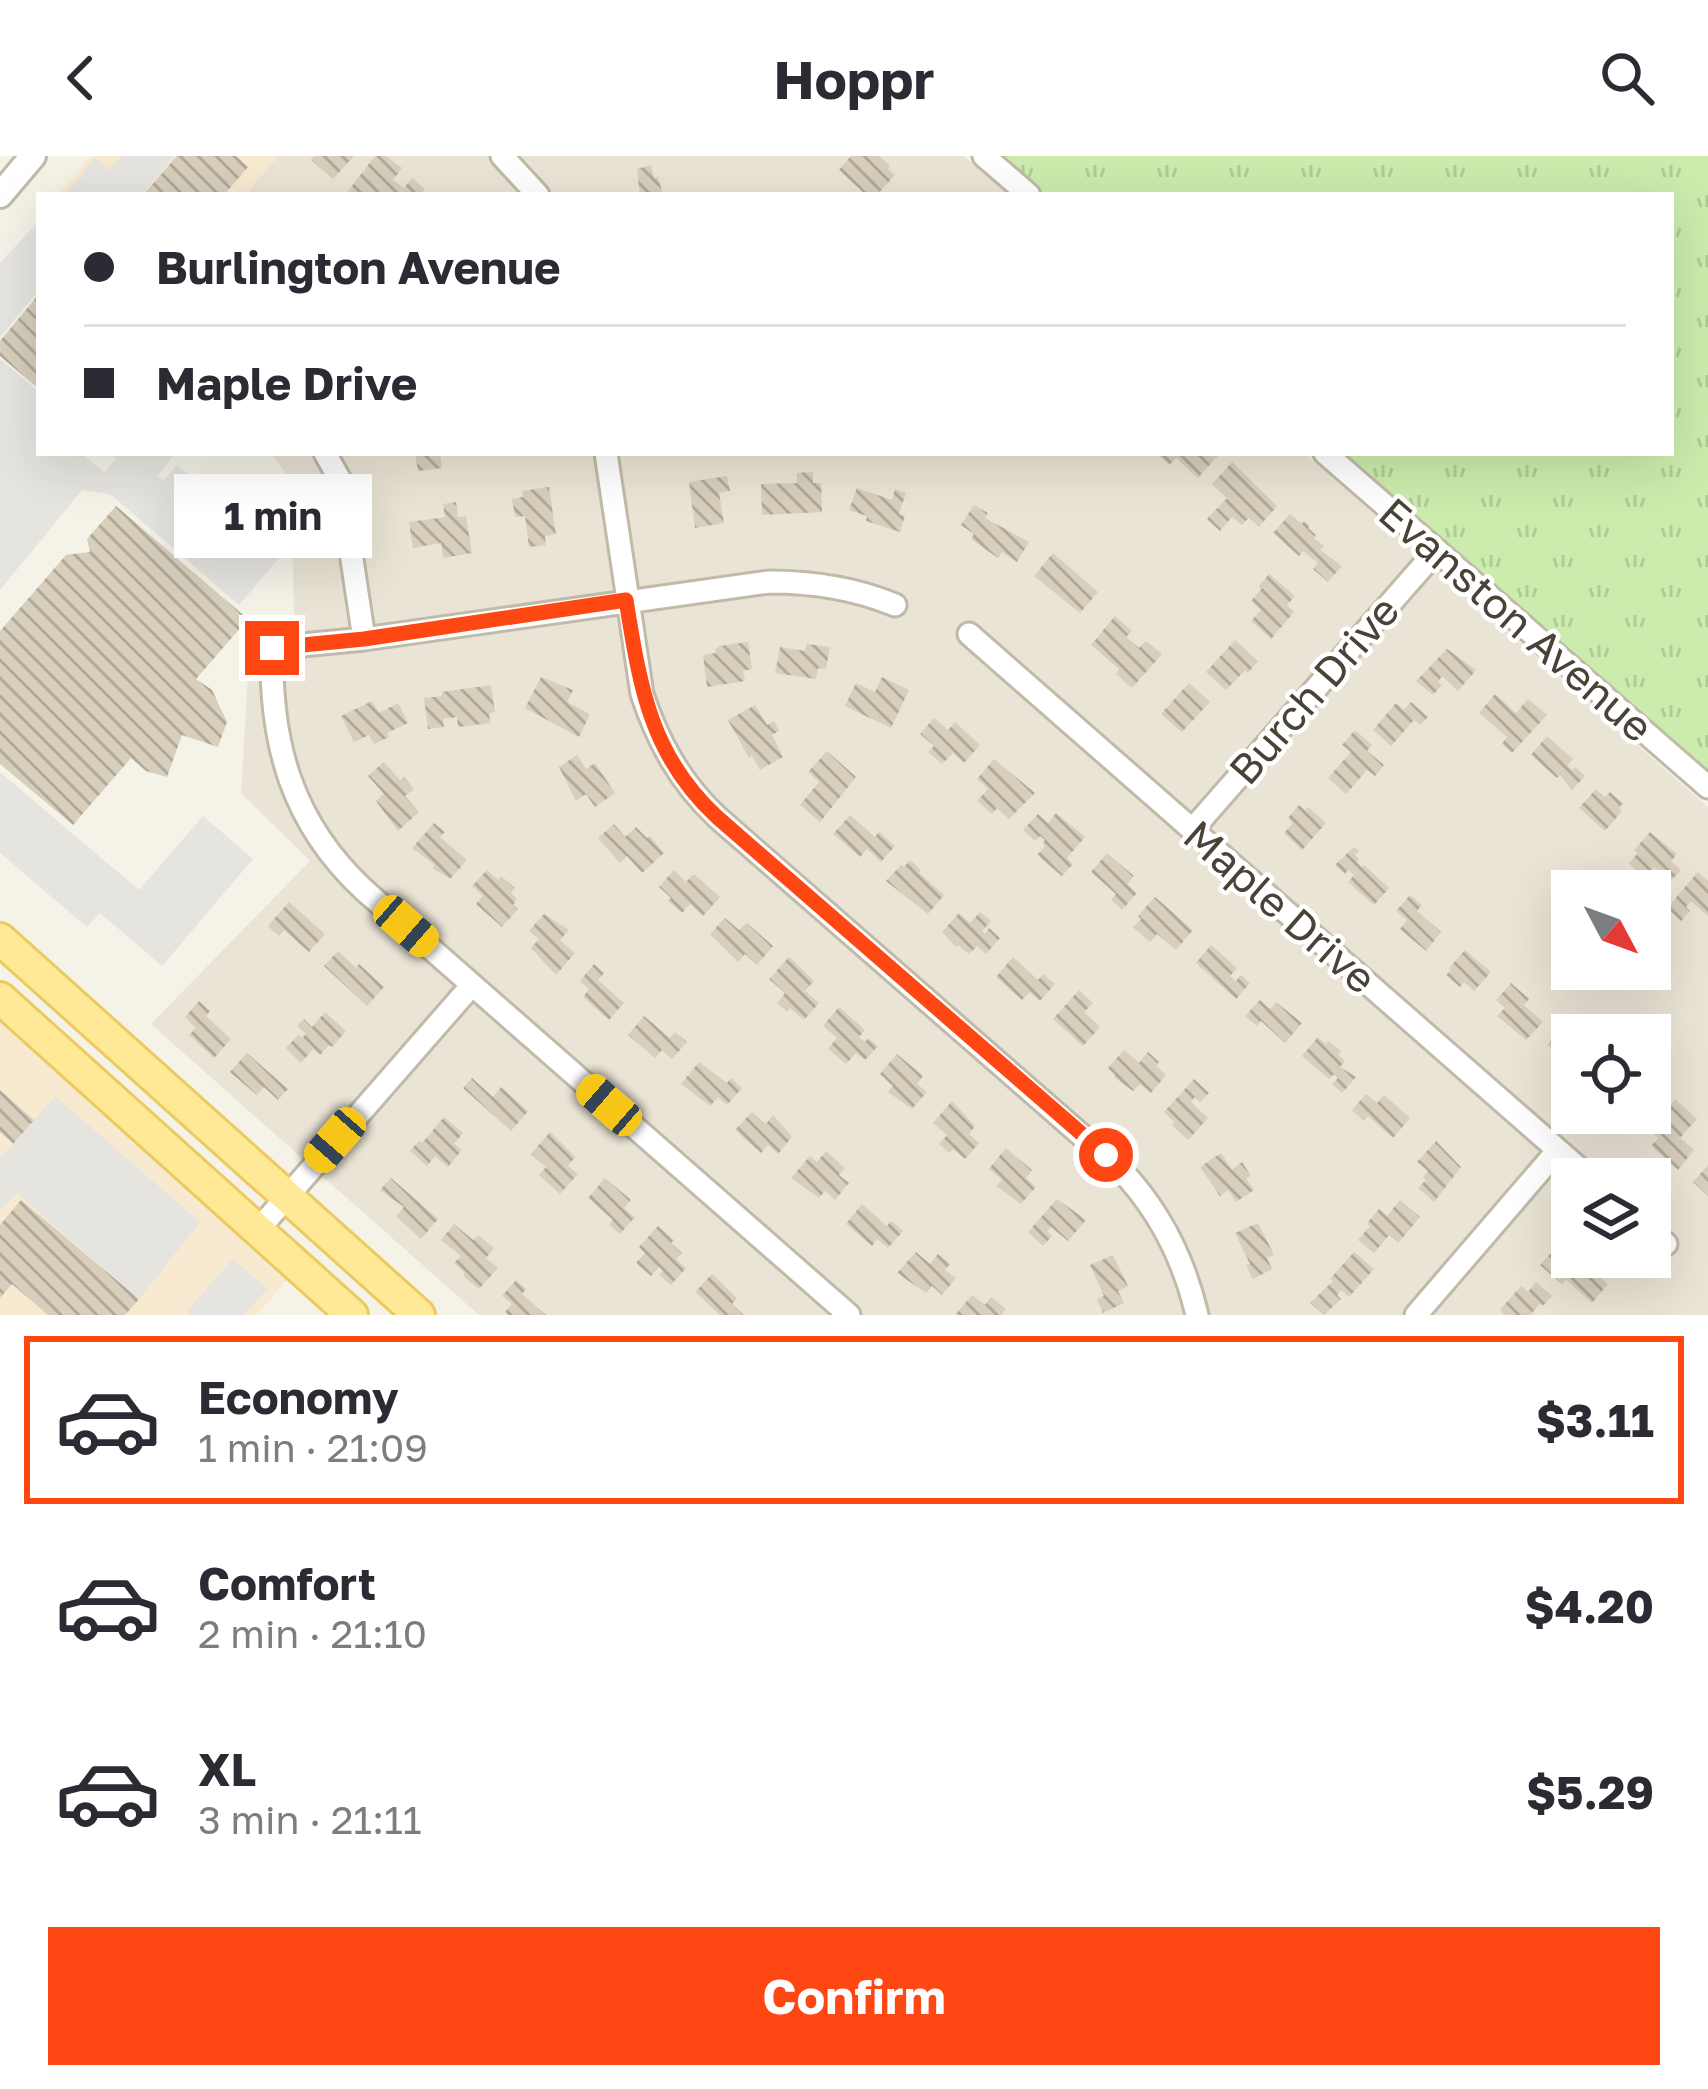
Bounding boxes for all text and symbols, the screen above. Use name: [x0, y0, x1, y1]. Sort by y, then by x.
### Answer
icon: back: [48, 45, 114, 111]
icon: search: [1594, 45, 1660, 111]
text: Hoppr: [774, 46, 934, 111]
text: Burlington Avenue: [156, 240, 561, 294]
text: Maple Drive: [156, 356, 417, 410]
callout: 1 min: [173, 474, 371, 558]
street label: Evanston Avenue: [1370, 487, 1664, 752]
text: 1 min: [224, 492, 322, 539]
street label: Burch Drive: [1218, 585, 1408, 794]
route end: [245, 621, 299, 675]
street label: Maple Drive: [1175, 809, 1387, 1003]
north arrow: [1551, 870, 1671, 990]
map controls: [1551, 870, 1671, 1278]
car: [367, 889, 445, 963]
button: locate: [1551, 1014, 1671, 1134]
car: [570, 1068, 648, 1142]
car: [298, 1101, 372, 1179]
route start: [1079, 1128, 1133, 1182]
button: layers: [1551, 1158, 1671, 1278]
icon: car: [54, 1366, 162, 1474]
text: Economy: [198, 1370, 399, 1424]
text: $3.11: [1536, 1393, 1654, 1447]
text: 1 min · 21:09: [198, 1424, 428, 1471]
icon: car: [54, 1552, 162, 1660]
text: Comfort: [198, 1556, 376, 1610]
text: $4.20: [1525, 1579, 1654, 1633]
text: 2 min · 21:10: [198, 1610, 427, 1657]
icon: car: [54, 1738, 162, 1846]
text: XL: [198, 1742, 256, 1796]
text: $5.29: [1526, 1765, 1654, 1819]
text: 3 min · 21:11: [198, 1796, 422, 1843]
button: Confirm: [48, 1927, 1660, 2065]

